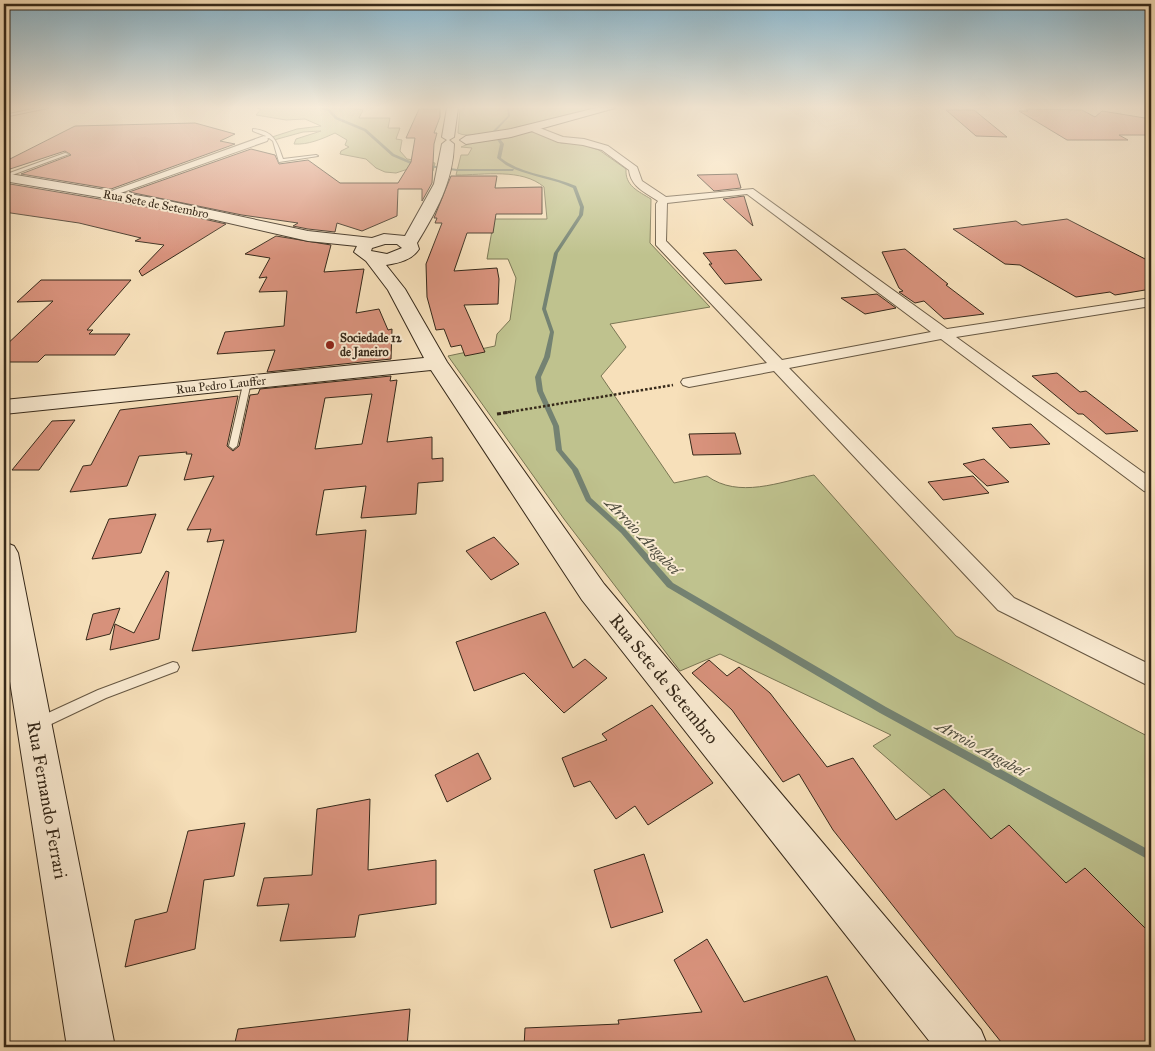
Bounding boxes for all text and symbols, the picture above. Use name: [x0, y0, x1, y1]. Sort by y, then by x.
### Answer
street label: Rua Sete de Setembro: [102, 187, 210, 221]
place label: Sociedade 12 de Janeiro: [340, 331, 403, 360]
marker: Sociedade 12 de Janeiro: [324, 339, 336, 351]
street label: Rua Pedro Lauffer: [175, 373, 267, 397]
water label: Arroio Angabeí: [600, 492, 687, 581]
street label: Rua Sete de Setembro: [605, 610, 723, 748]
water label: Arroio Angabeí: [931, 714, 1032, 782]
street label: Rua Fernando Ferrari: [22, 719, 72, 881]

